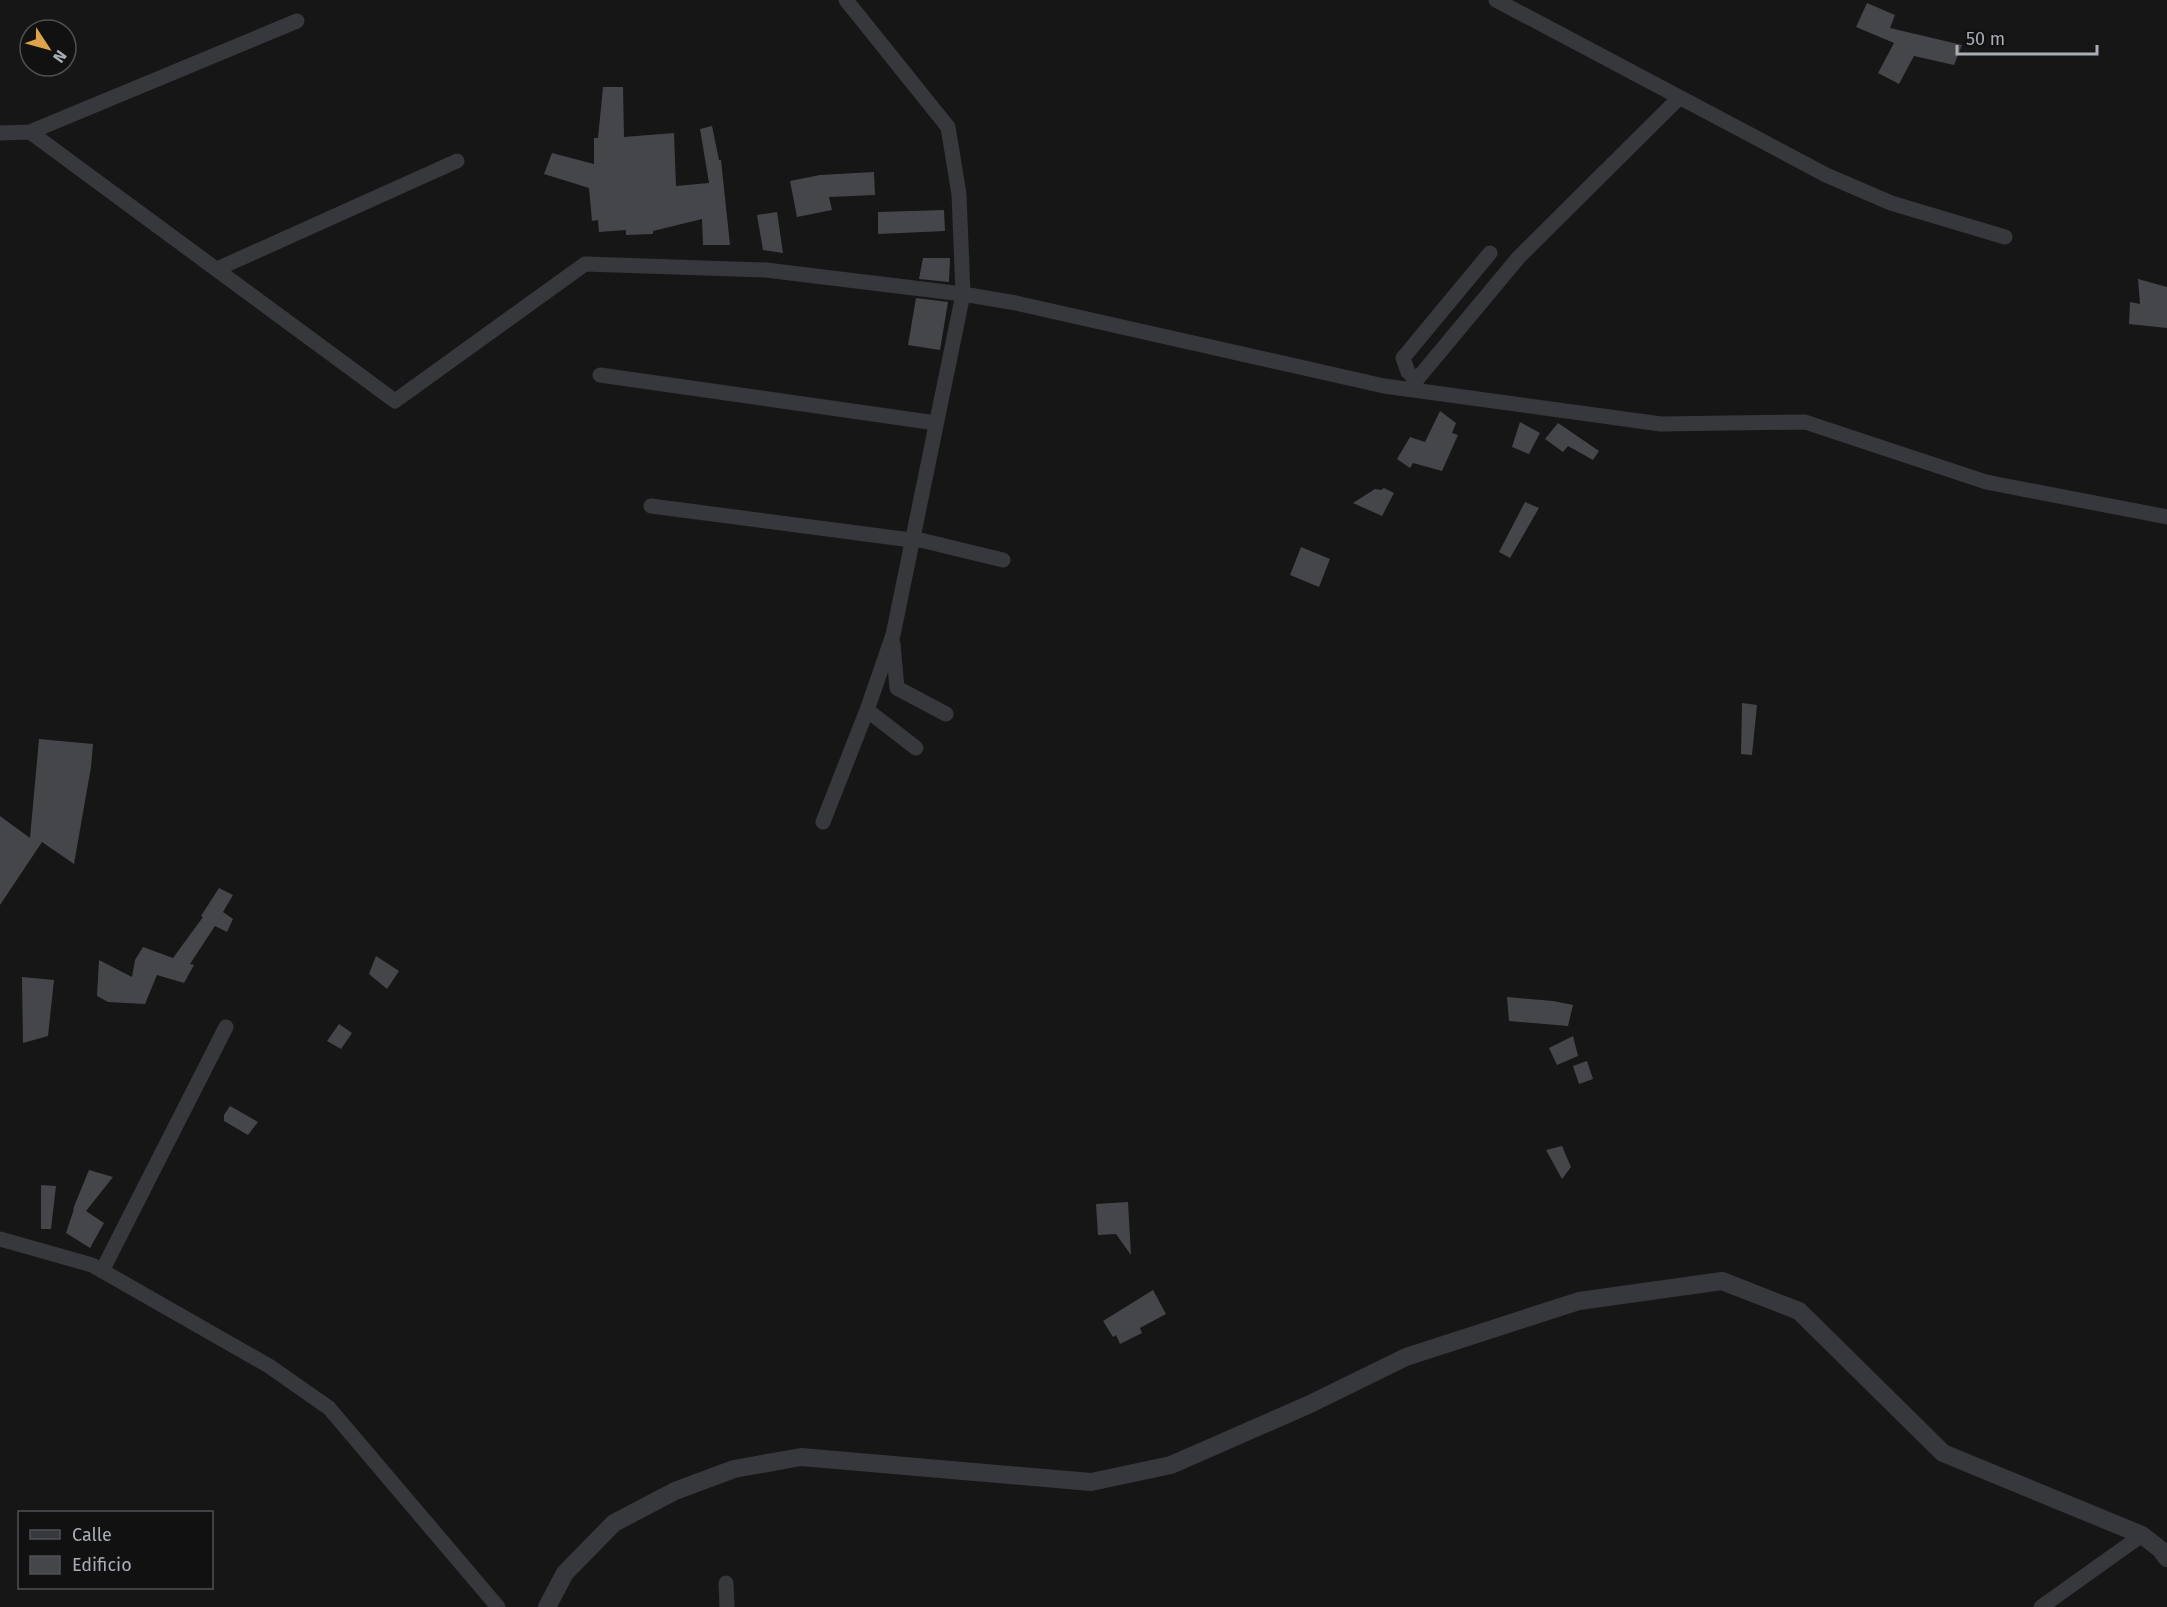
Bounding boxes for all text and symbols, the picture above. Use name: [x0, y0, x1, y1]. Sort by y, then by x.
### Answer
north arrow: [18, 18, 78, 78]
scale bar: [1957, 18, 2096, 56]
text: 50 m: [1966, 28, 2005, 50]
text: N: [49, 47, 71, 66]
legend: [18, 1511, 213, 1589]
text: Calle: [72, 1524, 112, 1546]
text: Edificio: [72, 1554, 132, 1576]

